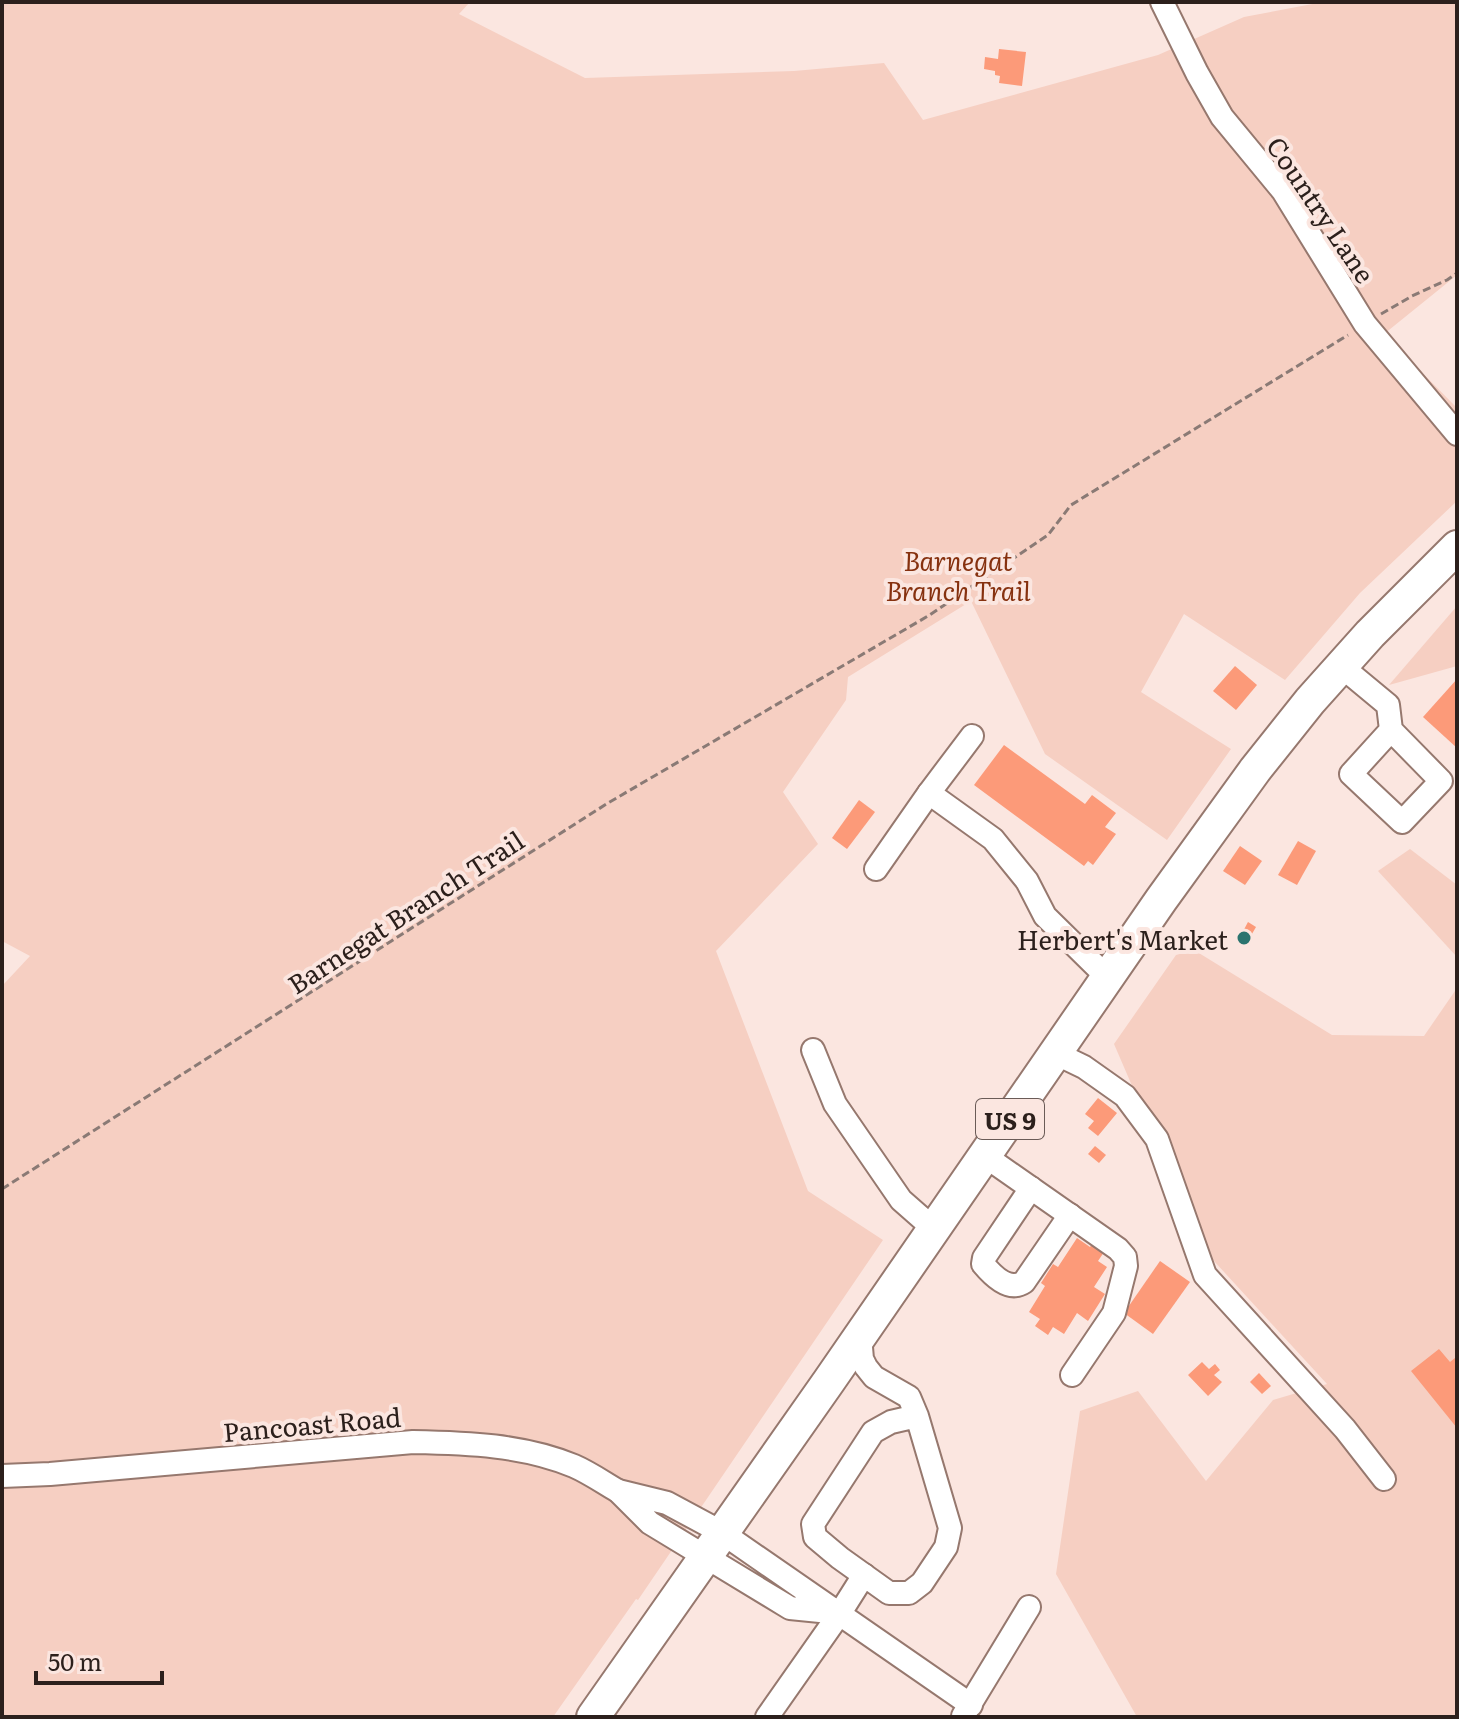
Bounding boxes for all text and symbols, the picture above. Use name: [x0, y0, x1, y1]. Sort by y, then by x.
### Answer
street label: Country Lane: [1258, 128, 1386, 290]
park label: Barnegat Branch Trail: [885, 540, 1031, 609]
street label: Barnegat Branch Trail: [279, 820, 531, 1002]
place label: Herbert's Market: [1017, 919, 1228, 958]
marker: Herbert's Market: [1235, 929, 1253, 947]
road number: US 9: [976, 1099, 1044, 1139]
street label: Pancoast Road: [221, 1396, 403, 1450]
scale bar: [36, 1635, 162, 1685]
text: 50 m: [48, 1643, 102, 1678]

